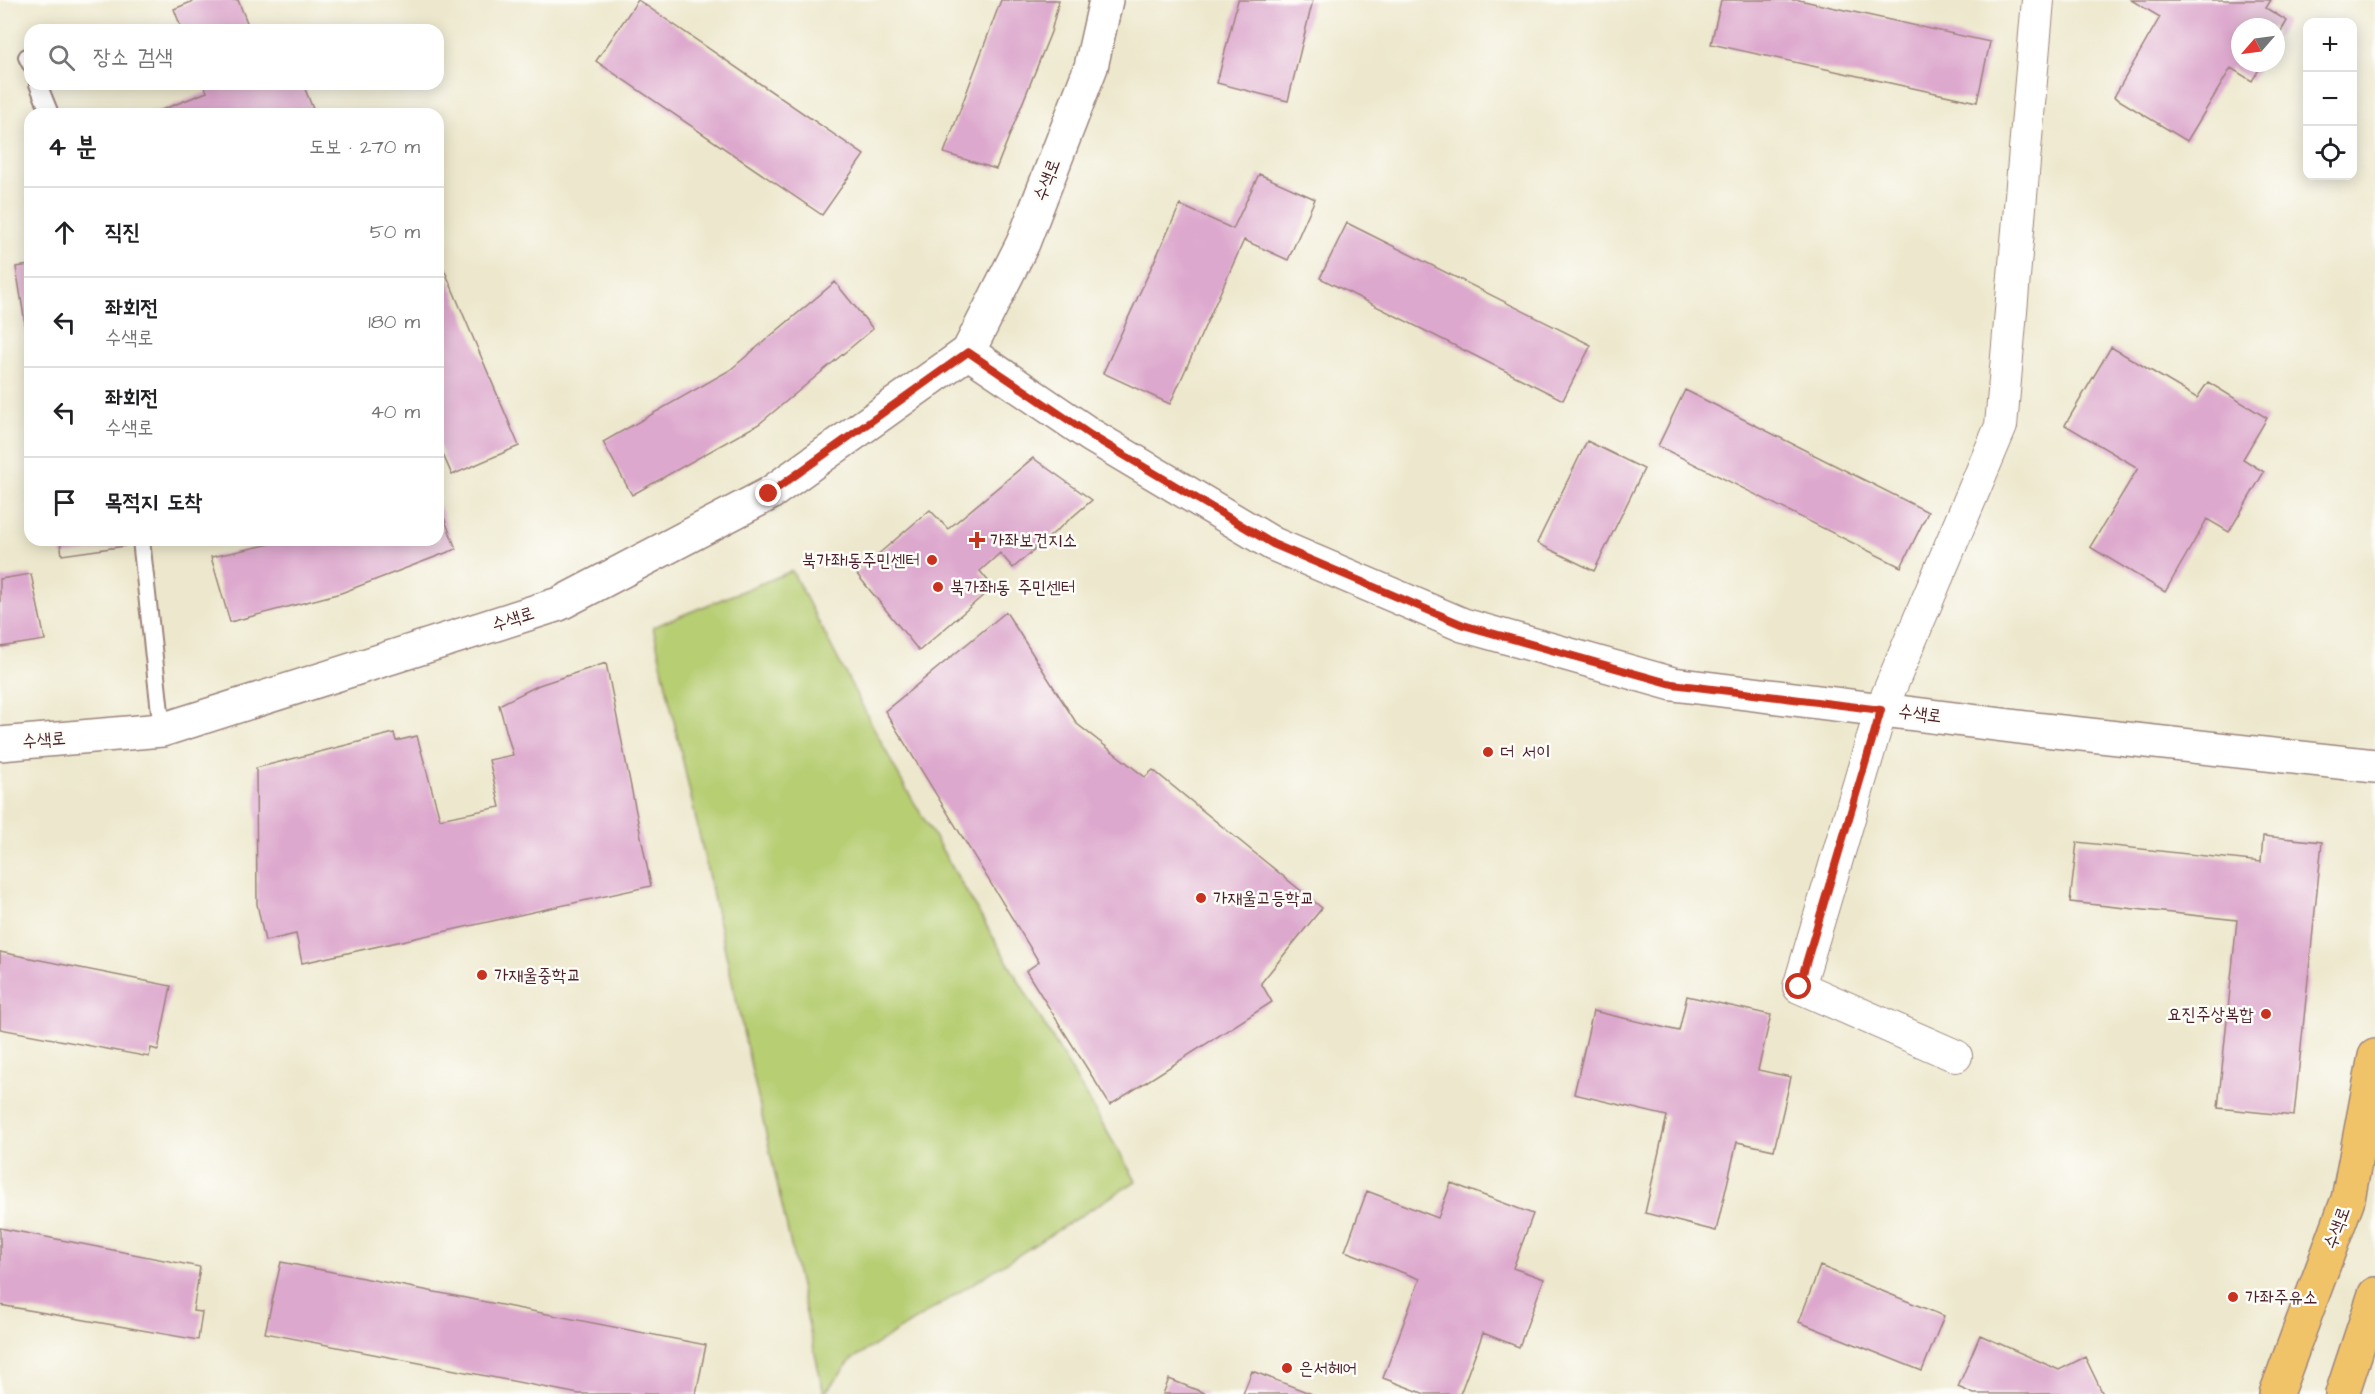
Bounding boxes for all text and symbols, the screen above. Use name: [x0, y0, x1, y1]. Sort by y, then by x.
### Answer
north arrow: [2231, 18, 2285, 72]
map controls: [2303, 18, 2357, 180]
button: +: [2303, 18, 2357, 72]
search box: [24, 24, 444, 90]
icon: search: [45, 41, 78, 74]
text: 장소 검색: [93, 42, 173, 73]
button: −: [2303, 72, 2357, 126]
button: locate: [2303, 126, 2357, 180]
text: 4 분: [48, 129, 97, 165]
text: 도보 · 270 m: [309, 133, 420, 161]
street label: 수색로: [1028, 155, 1066, 205]
icon: ahead: [48, 216, 81, 249]
text: 직진: [105, 217, 140, 248]
text: 50 m: [370, 218, 420, 246]
text: 좌회전: [105, 293, 158, 324]
icon: left: [48, 306, 81, 339]
text: 180 m: [368, 308, 420, 336]
text: 수색로: [105, 324, 153, 352]
text: 좌회전: [105, 383, 158, 414]
icon: left: [48, 396, 81, 429]
text: 40 m: [370, 398, 420, 426]
text: 수색로: [105, 414, 153, 442]
route end: [755, 480, 781, 506]
icon: arrive: [48, 486, 81, 519]
text: 목적지 도착: [105, 487, 202, 518]
place label: 가좌보건지소: [990, 528, 1077, 553]
marker: 가좌보건지소: [968, 531, 986, 549]
place label: 북가좌1동주민센터: [802, 548, 920, 573]
marker: 북가좌1동주민센터: [925, 553, 939, 567]
place label: 북가좌1동 주민센터: [950, 575, 1075, 600]
marker: 북가좌1동 주민센터: [931, 580, 945, 594]
street label: 수색로: [488, 600, 538, 638]
street label: 수색로: [1897, 699, 1943, 729]
street label: 수색로: [21, 726, 67, 754]
place label: 더 서이: [1500, 740, 1551, 765]
marker: 더 서이: [1481, 745, 1495, 759]
place label: 가재울고등학교: [1213, 886, 1314, 911]
marker: 가재울고등학교: [1194, 891, 1208, 905]
place label: 가재울중학교: [494, 963, 581, 988]
marker: 가재울중학교: [475, 968, 489, 982]
route start: [1785, 973, 1811, 999]
place label: 요진주상복합: [2167, 1002, 2254, 1027]
marker: 요진주상복합: [2259, 1007, 2273, 1021]
street label: 수색로: [2318, 1203, 2356, 1253]
place label: 가좌주유소: [2245, 1285, 2317, 1310]
marker: 가좌주유소: [2226, 1290, 2240, 1304]
place label: 은서헤어: [1299, 1356, 1357, 1381]
marker: 은서헤어: [1280, 1361, 1294, 1375]

